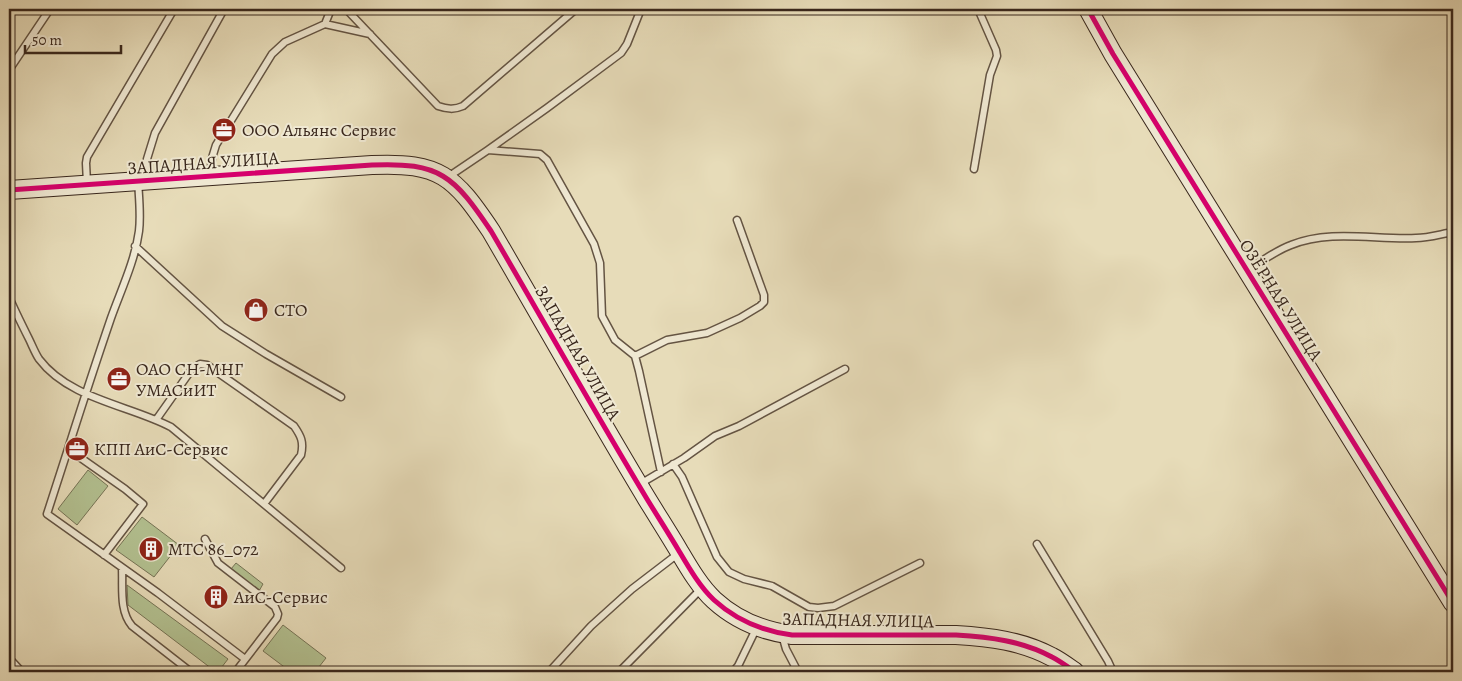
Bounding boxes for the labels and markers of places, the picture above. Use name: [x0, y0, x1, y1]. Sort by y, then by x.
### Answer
office icon: ООО Альянс Сервис: [211, 117, 237, 143]
place label: ООО Альянс Сервис: [242, 118, 396, 142]
shop icon: СТО: [243, 297, 269, 323]
place label: СТО: [274, 298, 307, 322]
place label: ОАО СН-МНГ УМАСиИТ: [136, 357, 243, 402]
office icon: ОАО СН-МНГ УМАСиИТ: [106, 366, 132, 392]
office icon: КПП АиС-Сервис: [64, 436, 90, 462]
place label: КПП АиС-Сервис: [94, 437, 229, 461]
building icon: МТС 86_072: [138, 536, 164, 562]
place label: МТС 86_072: [168, 537, 259, 561]
building icon: АиС-Сервис: [203, 584, 229, 610]
place label: АиС-Сервис: [233, 585, 328, 609]

